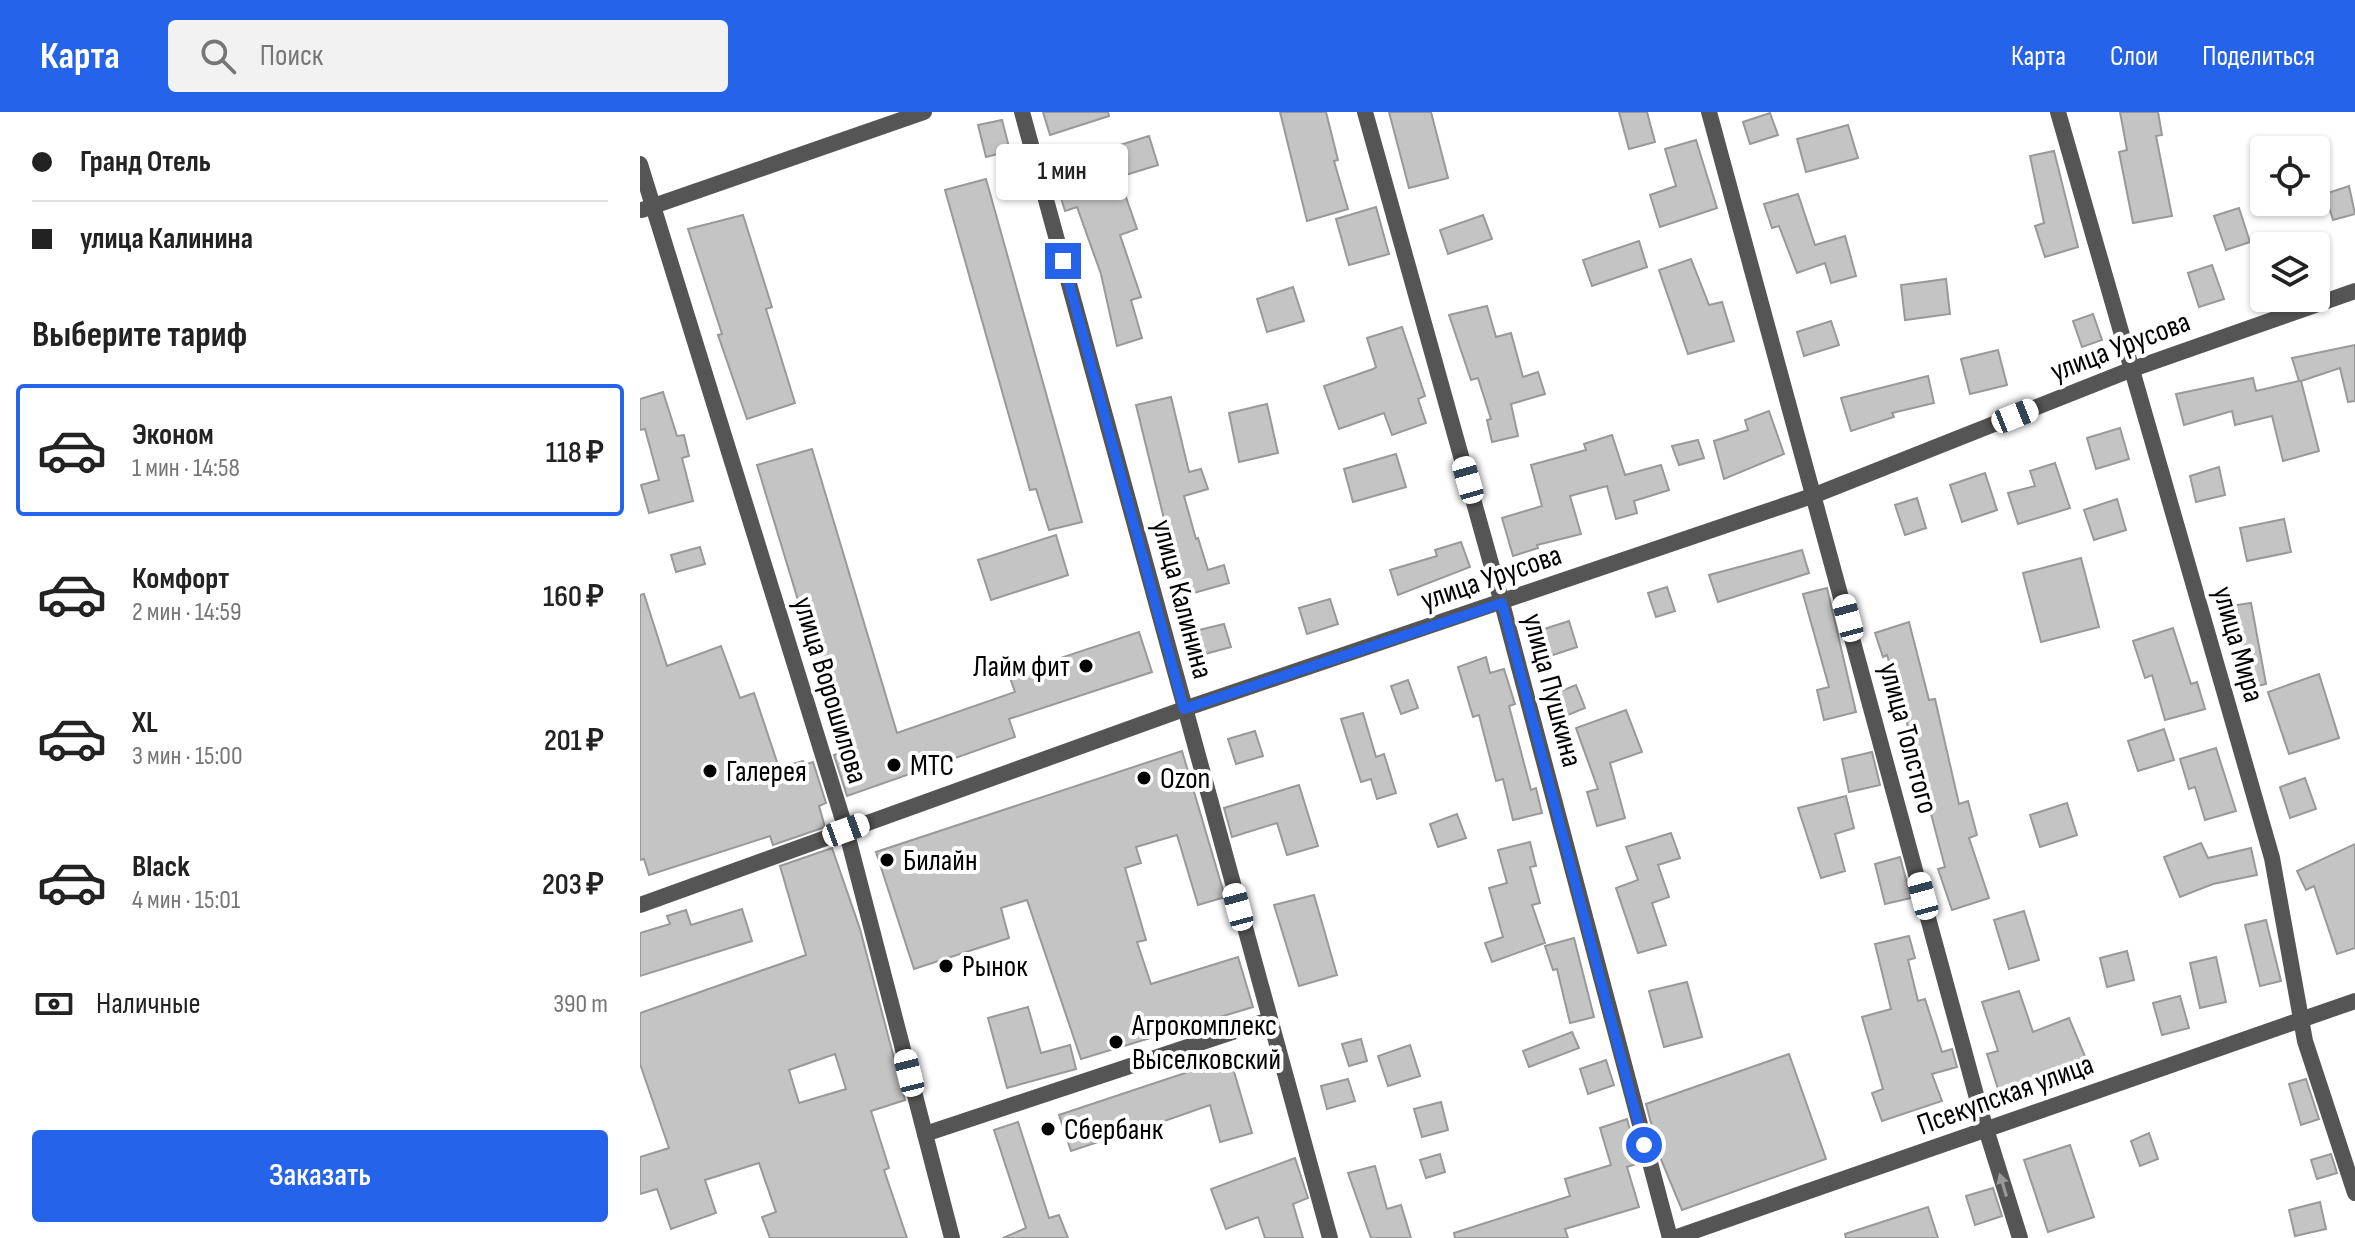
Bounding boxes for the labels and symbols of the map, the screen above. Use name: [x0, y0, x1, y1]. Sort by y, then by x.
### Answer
callout: 1 мин: [997, 145, 1129, 201]
route end: [1045, 243, 1081, 279]
street label: улица Урусова: [2046, 304, 2195, 390]
car: [1988, 396, 2042, 436]
car: [1450, 454, 1486, 506]
street label: улица Калинина: [1144, 516, 1221, 683]
street label: улица Урусова: [1416, 537, 1566, 619]
street label: улица Мира: [2204, 582, 2272, 706]
car: [1830, 592, 1866, 644]
street label: улица Ворошилова: [785, 593, 875, 788]
street label: улица Пушкина: [1514, 610, 1590, 771]
place label: Лайм фит: [973, 649, 1070, 685]
marker: Лайм фит: [1077, 657, 1095, 675]
street label: улица Толстого: [1871, 659, 1945, 818]
place label: МТС: [910, 748, 954, 784]
place label: Галерея: [726, 754, 807, 790]
marker: МТС: [885, 756, 903, 774]
place label: Ozon: [1160, 761, 1210, 797]
marker: Галерея: [701, 762, 719, 780]
marker: Ozon: [1135, 769, 1153, 787]
car: [819, 811, 873, 849]
place label: Билайн: [903, 843, 977, 879]
marker: Билайн: [878, 851, 896, 869]
car: [1905, 870, 1941, 922]
car: [1220, 881, 1256, 933]
place label: Рынок: [962, 949, 1028, 985]
marker: Рынок: [937, 957, 955, 975]
place label: Агрокомплекс Выселковский: [1131, 1008, 1281, 1078]
marker: Агрокомплекс Выселковский: [1107, 1033, 1125, 1051]
street label: Псекупская улица: [1912, 1046, 2099, 1144]
car: [892, 1047, 926, 1099]
place label: Сбербанк: [1064, 1112, 1164, 1148]
marker: Сбербанк: [1039, 1120, 1057, 1138]
route start: [1626, 1127, 1662, 1163]
one-way arrow: [1996, 1172, 2009, 1196]

